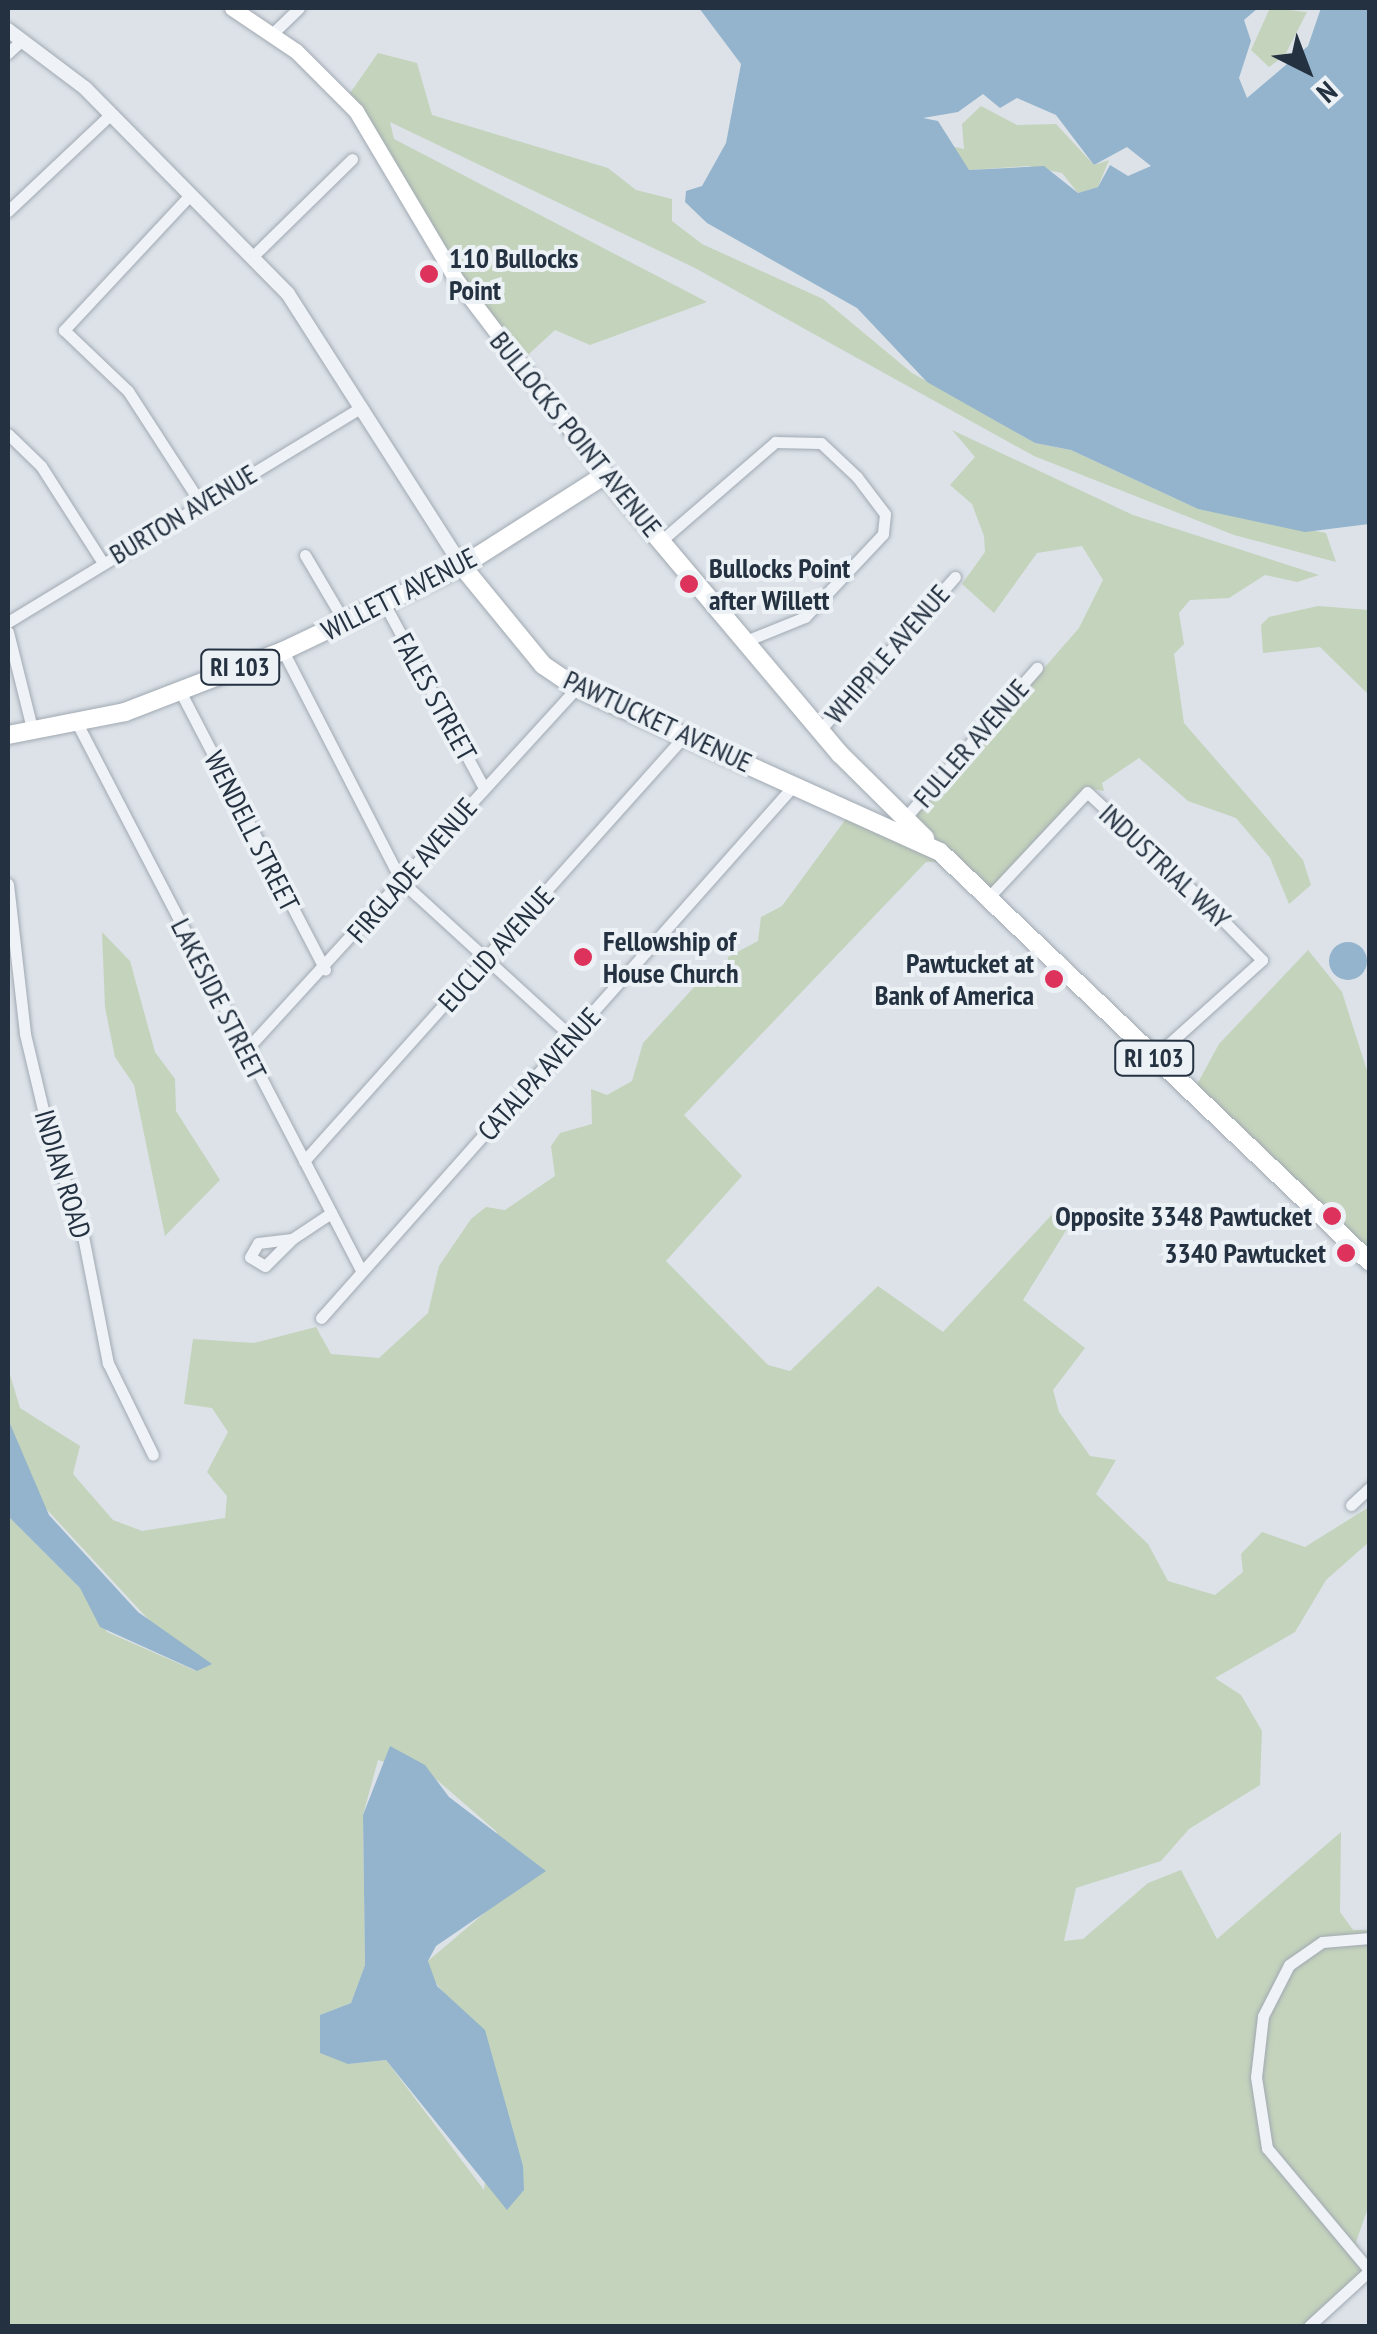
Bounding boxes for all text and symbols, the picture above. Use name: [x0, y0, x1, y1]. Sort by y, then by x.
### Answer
north arrow: [1257, 20, 1357, 120]
text: N: [1309, 74, 1345, 111]
place label: 110 Bullocks Point: [449, 241, 578, 307]
marker: 110 Bullocks Point: [418, 263, 440, 285]
street label: BULLOCKS POINT AVENUE: [482, 324, 670, 544]
street label: BURTON AVENUE: [103, 457, 263, 571]
street label: WILLETT AVENUE: [315, 540, 483, 648]
place label: Bullocks Point after Willett: [709, 551, 850, 617]
marker: Bullocks Point after Willett: [678, 573, 700, 595]
street label: WHIPPLE AVENUE: [817, 577, 957, 731]
street label: FALES STREET: [386, 627, 484, 767]
road number: RI 103: [200, 647, 280, 687]
street label: PAWTUCKET AVENUE: [558, 662, 758, 780]
street label: FULLER AVENUE: [906, 672, 1036, 814]
street label: WENDELL STREET: [197, 745, 307, 917]
street label: FIRGLADE AVENUE: [340, 791, 484, 949]
street label: INDUSTRIAL WAY: [1092, 796, 1238, 936]
street label: EUCLID AVENUE: [431, 879, 561, 1019]
street label: LAKESIDE STREET: [164, 913, 274, 1085]
place label: Fellowship of House Church: [603, 924, 739, 990]
marker: Fellowship of House Church: [572, 946, 594, 968]
place label: Pawtucket at Bank of America: [873, 946, 1034, 1012]
marker: Pawtucket at Bank of America: [1043, 968, 1065, 990]
street label: CATALPA AVENUE: [470, 1000, 608, 1148]
road number: RI 103: [1114, 1038, 1194, 1078]
street label: INDIAN ROAD: [28, 1106, 98, 1242]
place label: Opposite 3348 Pawtucket: [1055, 1199, 1312, 1233]
marker: Opposite 3348 Pawtucket: [1321, 1205, 1343, 1227]
place label: 3340 Pawtucket: [1164, 1236, 1326, 1270]
marker: 3340 Pawtucket: [1335, 1242, 1357, 1264]

